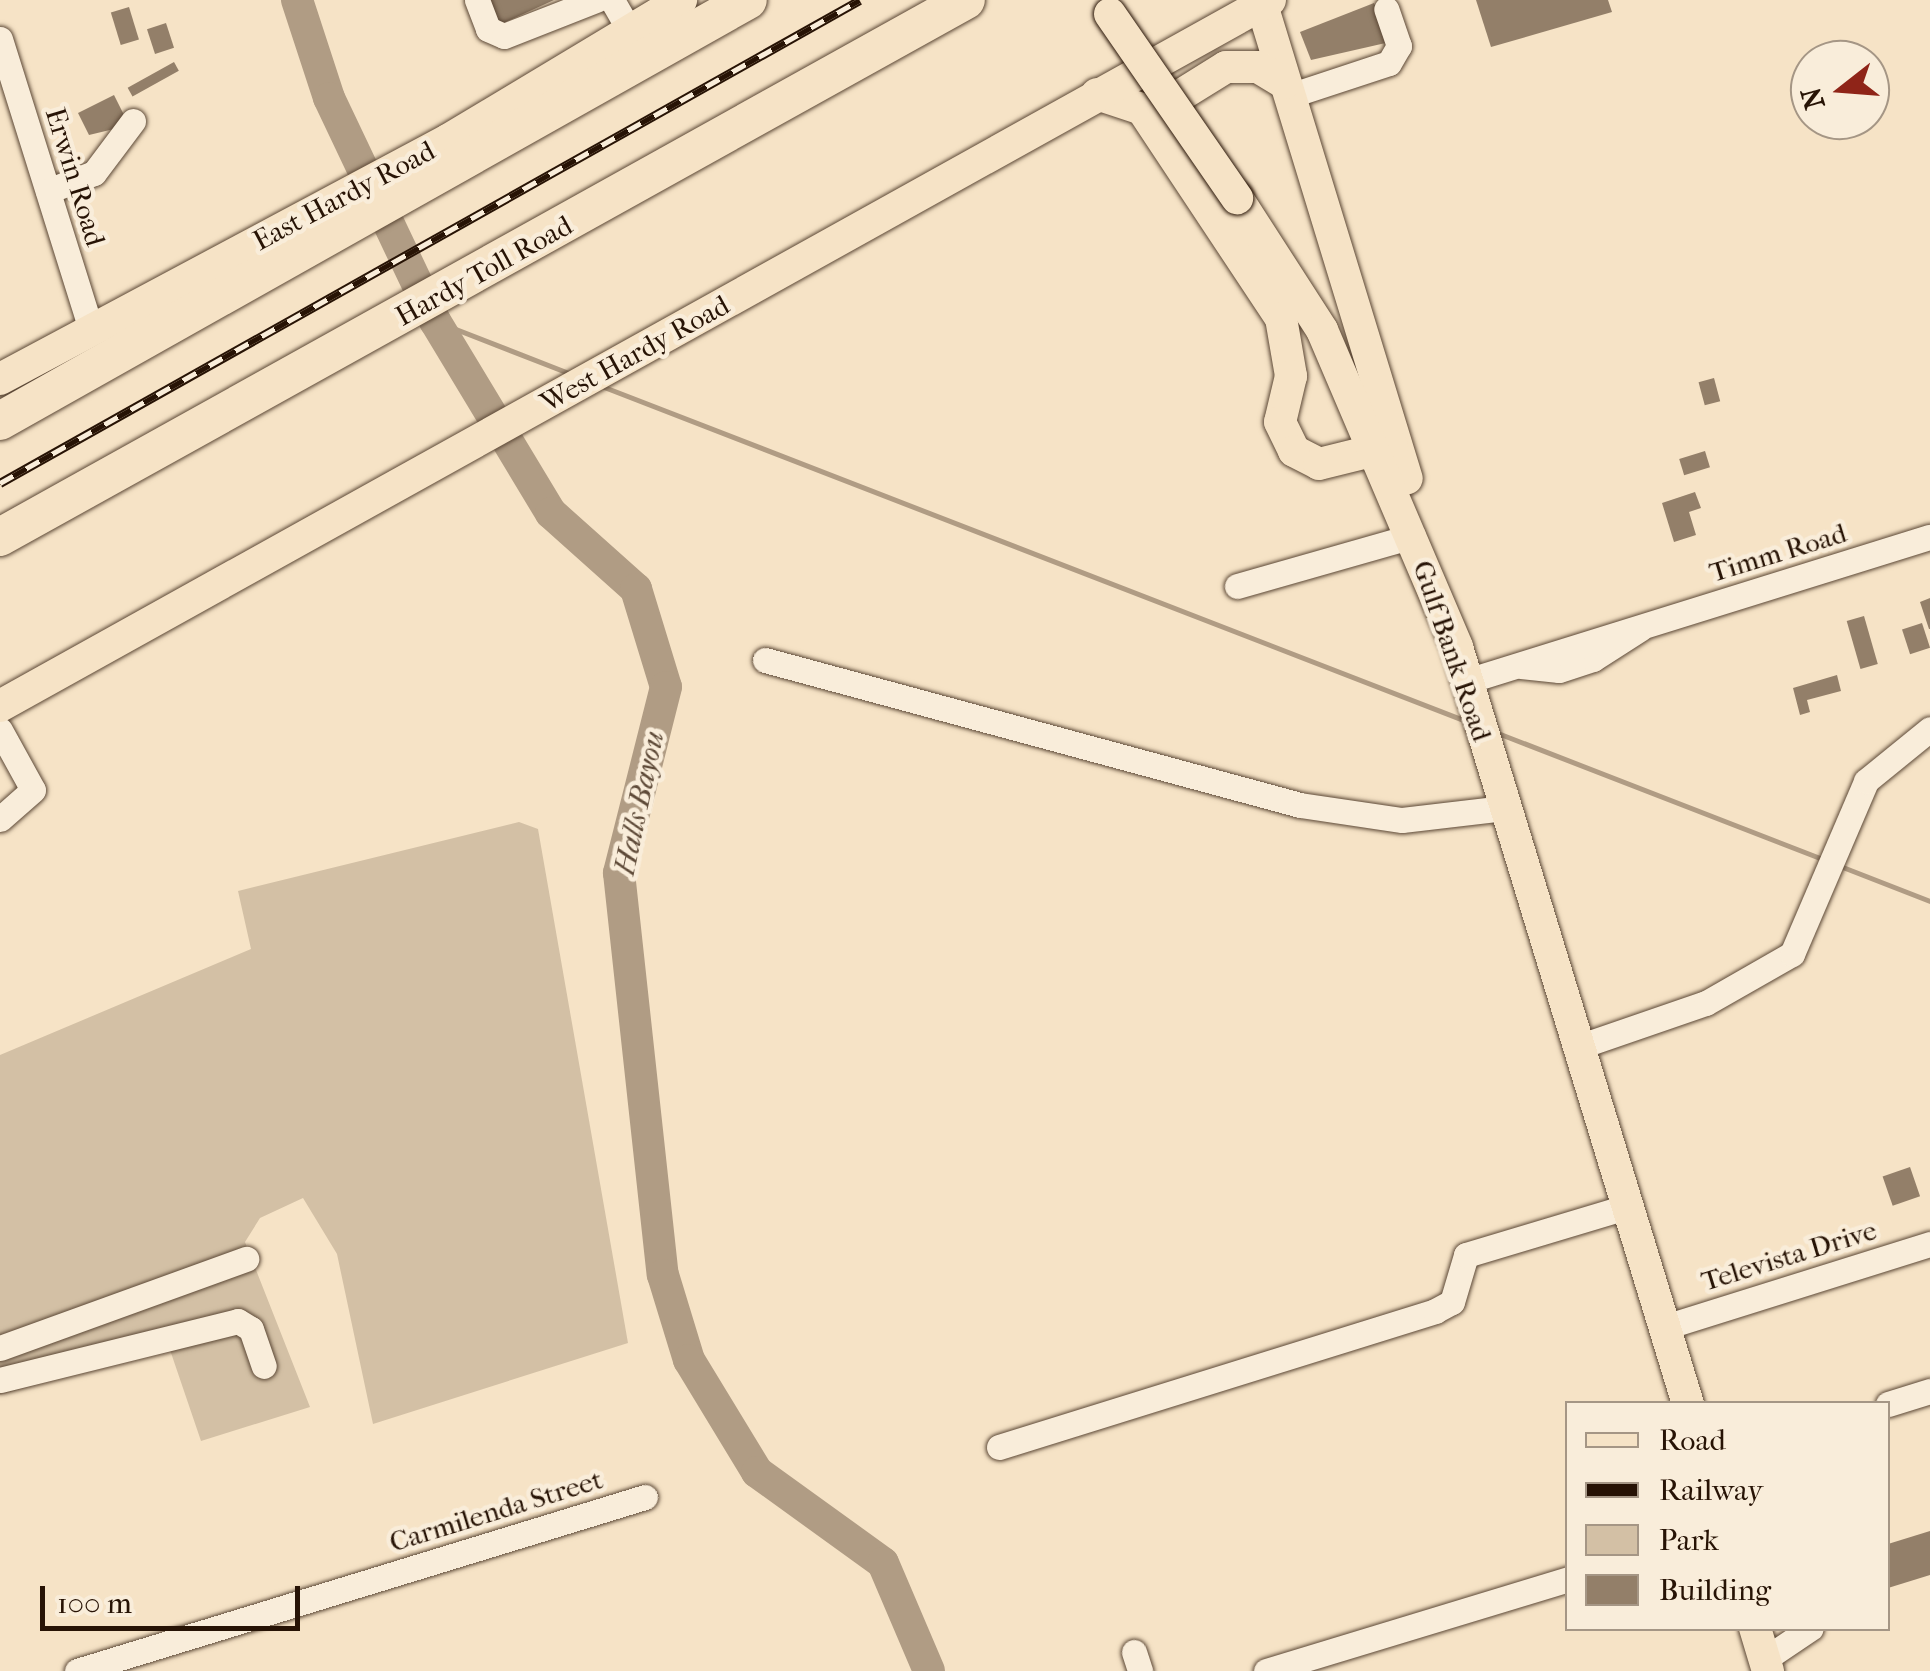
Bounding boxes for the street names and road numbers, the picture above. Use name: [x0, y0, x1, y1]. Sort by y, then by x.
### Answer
street label: Erwin Road: [38, 104, 112, 250]
street label: East Hardy Road: [247, 134, 441, 258]
street label: Hardy Toll Road: [390, 209, 578, 333]
street label: West Hardy Road: [535, 288, 735, 420]
street label: Timm Road: [1705, 516, 1851, 590]
street label: Gulf Bank Road: [1405, 556, 1499, 746]
street label: Televista Drive: [1697, 1213, 1881, 1299]
street label: Carmilenda Street: [385, 1463, 607, 1559]

